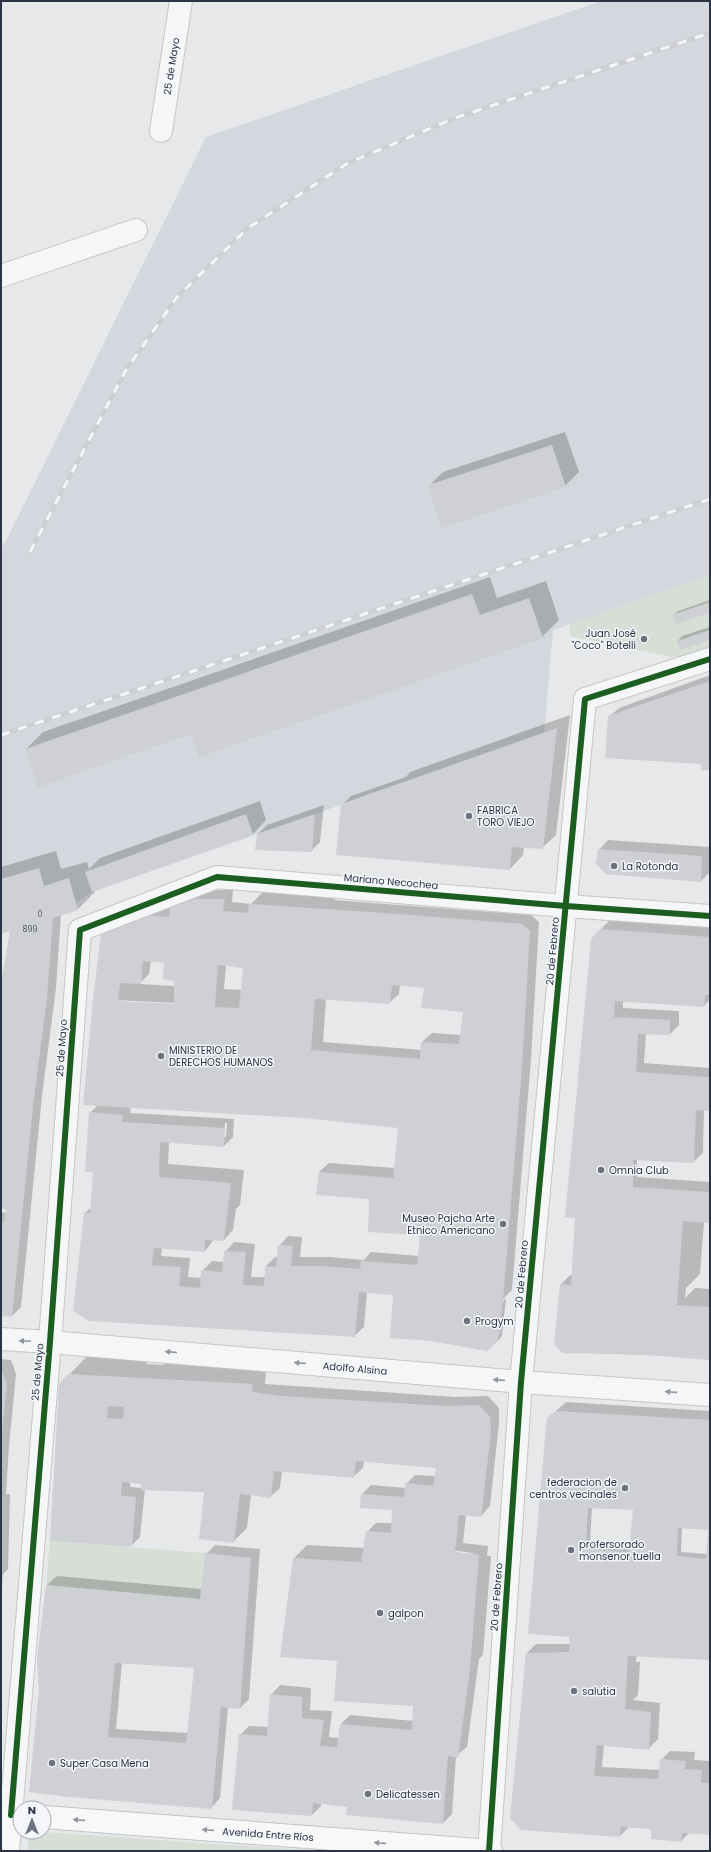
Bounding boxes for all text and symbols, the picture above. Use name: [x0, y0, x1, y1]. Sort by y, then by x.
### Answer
street label: 25 de Mayo: [160, 36, 183, 96]
place label: Juan José "Coco" Botelli: [571, 626, 636, 653]
marker: Juan José "Coco" Botelli: [639, 634, 649, 644]
place label: FABRICA TORO VIEJO: [477, 803, 535, 830]
marker: FABRICA TORO VIEJO: [464, 811, 474, 821]
place label: La Rotonda: [622, 859, 678, 874]
marker: La Rotonda: [609, 861, 619, 871]
street label: Mariano Necochea: [343, 870, 439, 893]
house number: 0: [37, 909, 43, 920]
street label: 20 de Febrero: [542, 916, 563, 986]
house number: 899: [22, 924, 38, 935]
street label: 25 de Mayo: [52, 1019, 71, 1077]
place label: MINISTERIO DE DERECHOS HUMANOS: [169, 1043, 273, 1070]
marker: MINISTERIO DE DERECHOS HUMANOS: [156, 1051, 166, 1061]
place label: Omnia Club: [609, 1163, 669, 1178]
marker: Omnia Club: [596, 1165, 606, 1175]
place label: Museo Pajcha Arte Etnico Americano: [402, 1211, 495, 1238]
marker: Museo Pajcha Arte Etnico Americano: [498, 1219, 508, 1229]
street label: 20 de Febrero: [511, 1239, 532, 1309]
place label: Progym: [475, 1314, 514, 1329]
marker: Progym: [462, 1316, 472, 1326]
one-way arrow: [19, 1337, 31, 1344]
street label: 25 de Mayo: [28, 1343, 47, 1401]
one-way arrow: [165, 1349, 177, 1356]
street label: Adolfo Alsina: [322, 1358, 388, 1379]
one-way arrow: [294, 1360, 306, 1367]
one-way arrow: [493, 1377, 506, 1384]
one-way arrow: [665, 1389, 677, 1396]
place label: federacion de centros vecinales: [529, 1475, 617, 1502]
marker: federacion de centros vecinales: [620, 1483, 630, 1493]
place label: profersorado monsenor tuella: [579, 1537, 661, 1564]
marker: profersorado monsenor tuella: [566, 1545, 576, 1555]
street label: 20 de Febrero: [487, 1562, 506, 1632]
place label: galpon: [388, 1606, 424, 1621]
marker: galpon: [375, 1608, 385, 1618]
place label: salutia: [582, 1684, 616, 1699]
marker: salutia: [569, 1686, 579, 1696]
place label: Super Casa Mena: [60, 1756, 149, 1771]
marker: Super Casa Mena: [47, 1758, 57, 1768]
place label: Delicatessen: [376, 1787, 440, 1802]
marker: Delicatessen: [363, 1789, 373, 1799]
north arrow: [12, 1800, 52, 1840]
text: N: [28, 1802, 36, 1818]
one-way arrow: [73, 1816, 85, 1823]
street label: Avenida Entre Ríos: [222, 1824, 314, 1845]
one-way arrow: [202, 1826, 214, 1833]
one-way arrow: [374, 1839, 386, 1846]

